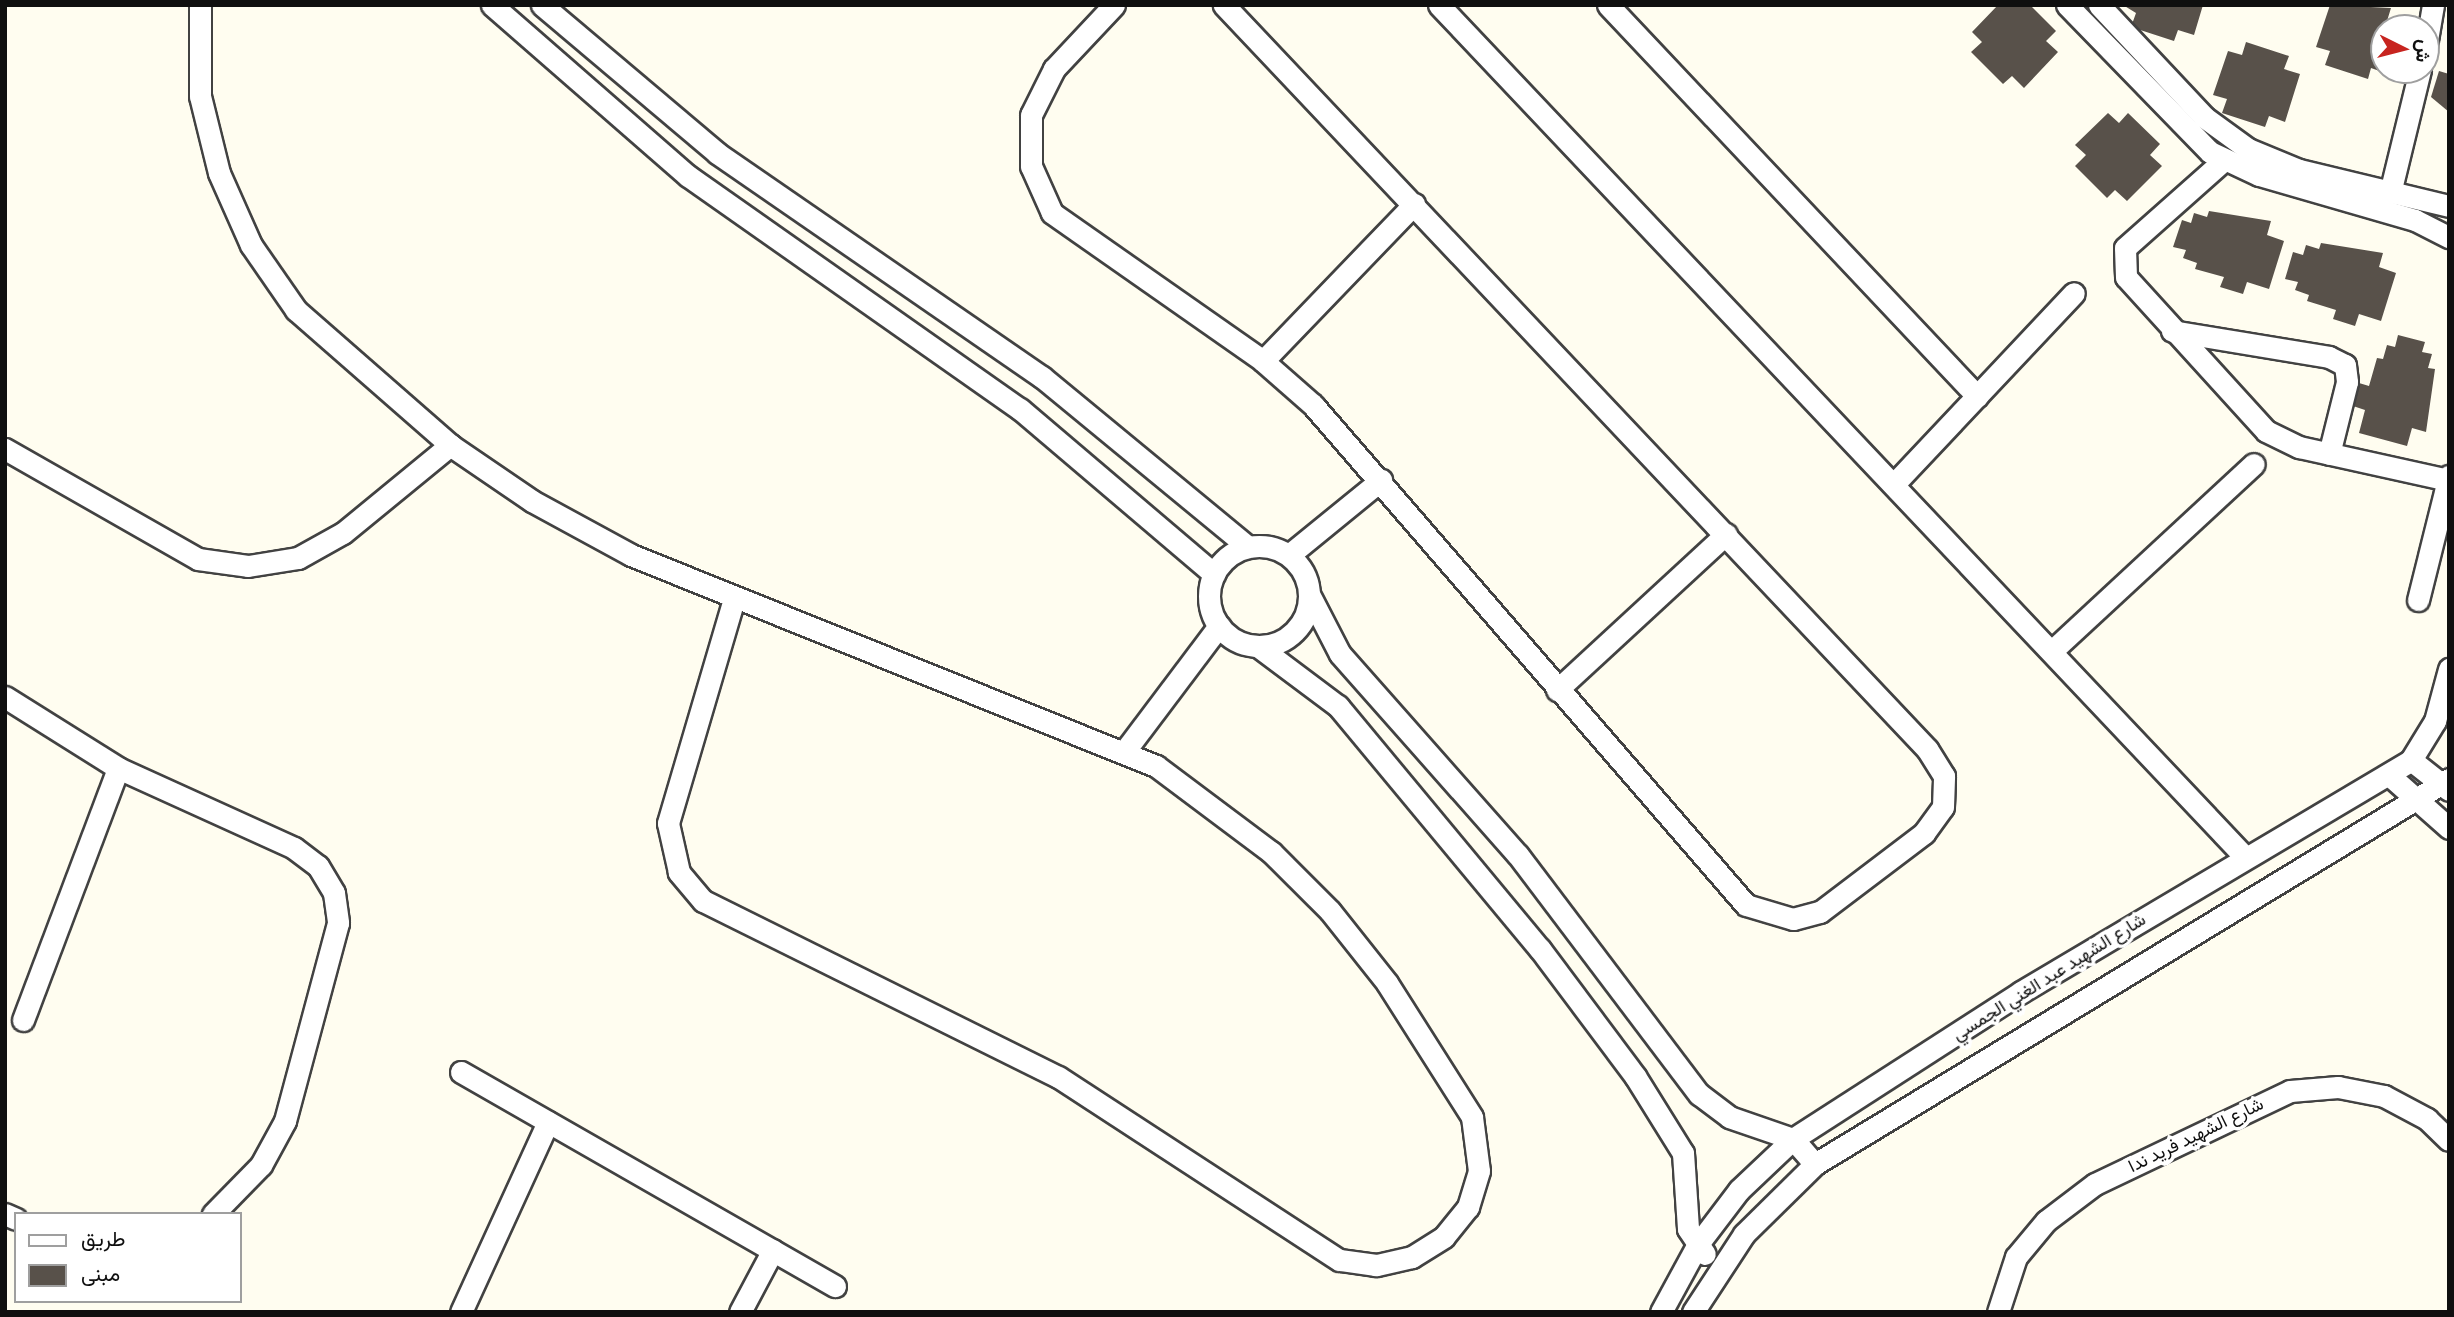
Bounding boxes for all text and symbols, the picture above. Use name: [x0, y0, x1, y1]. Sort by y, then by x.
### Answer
north arrow: [2370, 14, 2440, 84]
text: ش: [2410, 38, 2438, 64]
street label: شارع الشهيد عبد الغني الجمسي: [1948, 908, 2150, 1046]
street label: شارع الشهيد فريد ندا: [2125, 1093, 2267, 1177]
legend: [14, 1212, 242, 1303]
text: طريق: [81, 1224, 126, 1253]
text: مبنى: [81, 1259, 120, 1288]

